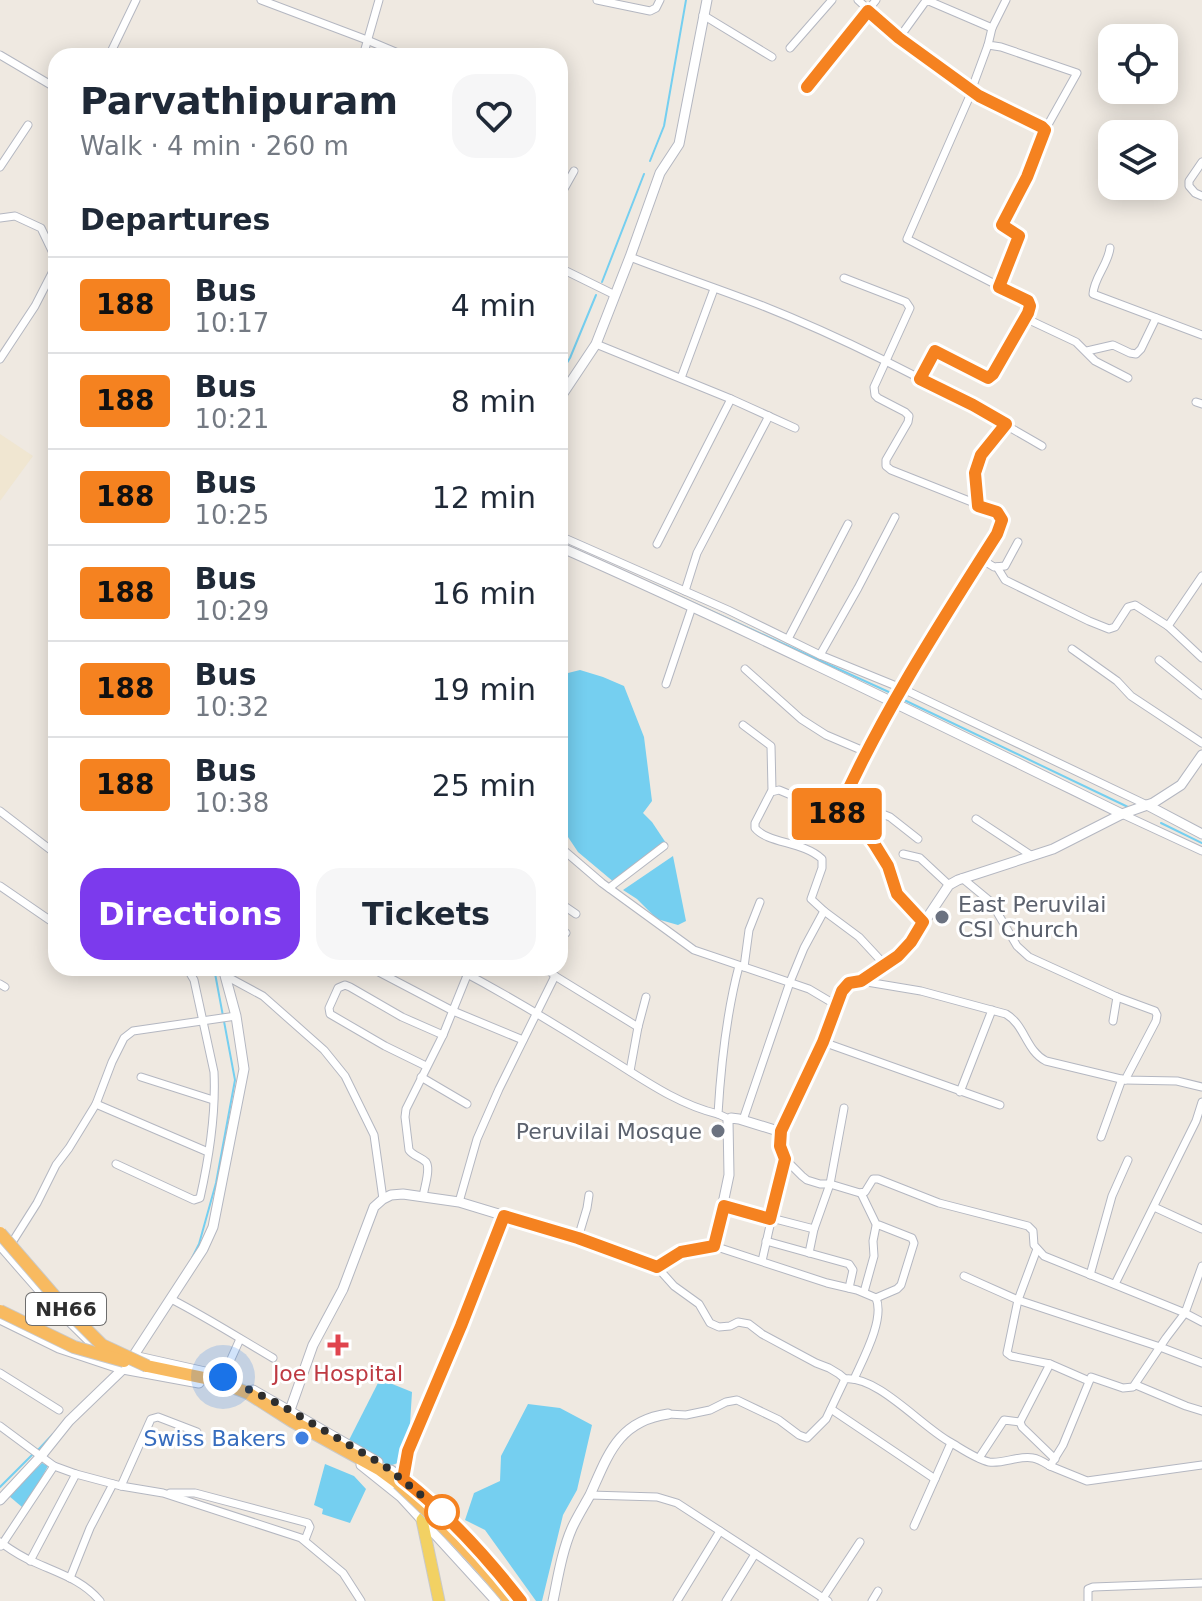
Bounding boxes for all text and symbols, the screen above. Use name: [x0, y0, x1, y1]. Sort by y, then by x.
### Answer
map controls: [1098, 24, 1178, 200]
button: locate: [1098, 24, 1178, 104]
button: heart: [452, 74, 536, 158]
text: Parvathipuram: [80, 79, 398, 123]
button: layers: [1098, 120, 1178, 200]
text: Walk · 4 min · 260 m: [80, 131, 349, 161]
text: Departures: [80, 202, 270, 237]
text: Bus: [194, 273, 257, 308]
text: 188: [96, 288, 154, 321]
text: 4 min: [451, 288, 536, 323]
text: 10:17: [194, 308, 269, 338]
text: Bus: [194, 369, 257, 404]
text: 188: [96, 384, 154, 417]
text: 8 min: [451, 384, 536, 419]
text: 10:21: [194, 404, 269, 434]
text: Bus: [194, 465, 257, 500]
text: 188: [96, 480, 154, 513]
text: 12 min: [432, 480, 536, 515]
text: 10:25: [194, 500, 269, 530]
text: Bus: [194, 561, 257, 596]
text: 188: [96, 576, 154, 609]
text: 16 min: [432, 576, 536, 611]
text: 10:29: [194, 596, 269, 626]
text: Bus: [194, 657, 257, 692]
text: 188: [96, 672, 154, 705]
text: 19 min: [432, 672, 536, 707]
text: 10:32: [194, 692, 269, 722]
text: Bus: [194, 753, 257, 788]
text: 188: [96, 768, 154, 801]
text: 25 min: [432, 768, 536, 803]
text: 10:38: [194, 788, 269, 818]
line badge: 188: [791, 788, 883, 840]
text: 188: [808, 797, 866, 830]
button: Directions: [80, 868, 300, 960]
button: Tickets: [316, 868, 536, 960]
place label: East Peruvilai CSI Church: [958, 892, 1106, 942]
marker: East Peruvilai CSI Church: [933, 908, 951, 926]
place label: Peruvilai Mosque: [516, 1119, 702, 1144]
marker: Peruvilai Mosque: [709, 1122, 727, 1140]
road number: NH66: [26, 1293, 106, 1325]
marker: Joe Hospital: [327, 1334, 349, 1356]
your location: [203, 1357, 243, 1397]
place label: Joe Hospital: [271, 1361, 403, 1386]
place label: Swiss Bakers: [143, 1426, 286, 1451]
marker: Swiss Bakers: [293, 1429, 311, 1447]
unlabelled marker: [425, 1495, 459, 1529]

